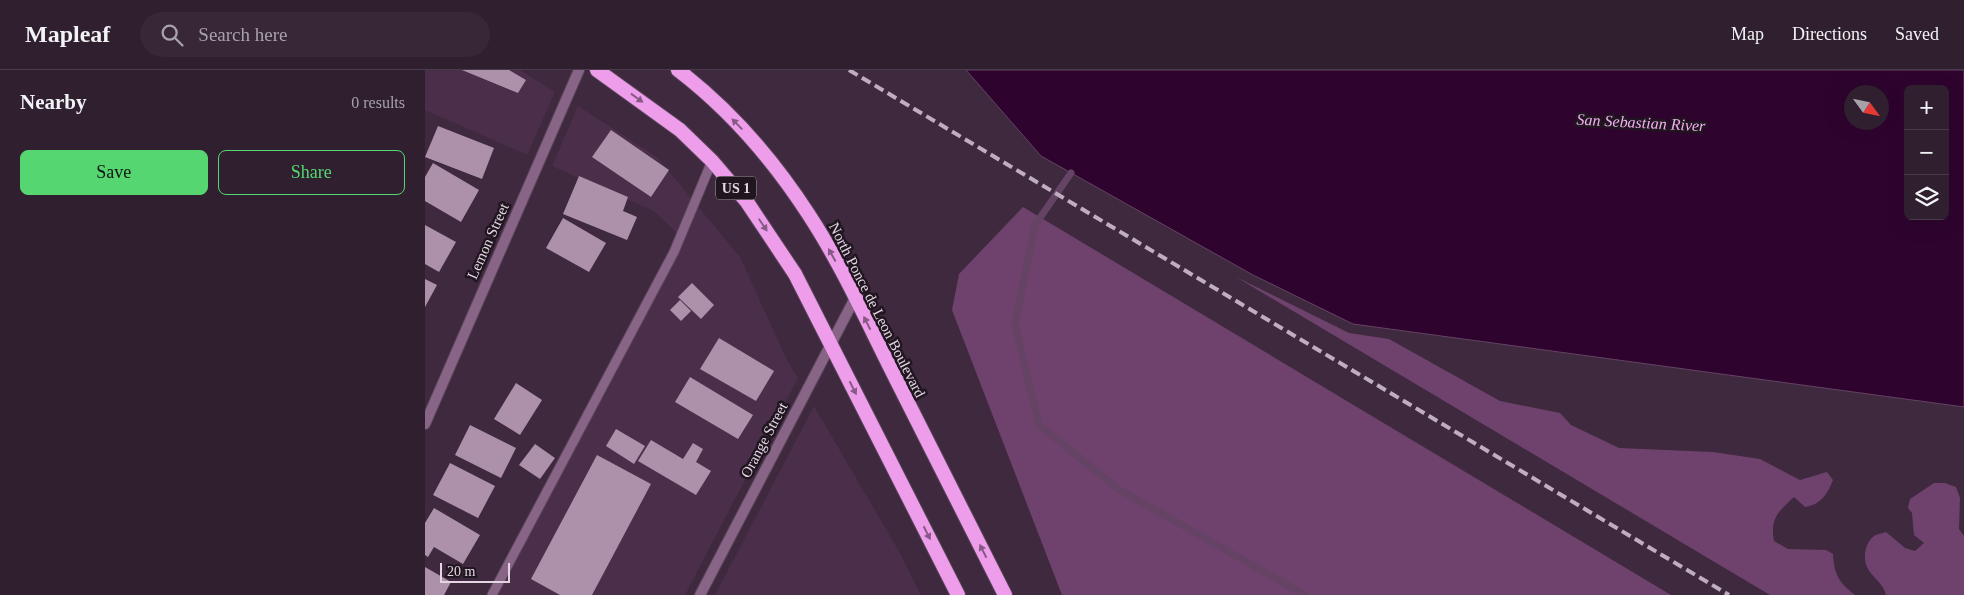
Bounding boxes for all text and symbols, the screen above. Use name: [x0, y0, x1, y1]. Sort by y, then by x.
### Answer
search box: [140, 12, 490, 57]
text: Mapleaf: [25, 21, 110, 47]
icon: search: [158, 21, 186, 49]
text: Search here: [198, 24, 287, 45]
text: Map: [1731, 24, 1764, 44]
text: Directions: [1792, 24, 1867, 44]
text: Saved: [1895, 24, 1939, 44]
north arrow: [1844, 85, 1889, 130]
map controls: [1904, 85, 1949, 220]
button: +: [1904, 85, 1949, 130]
text: Nearby: [20, 90, 87, 114]
one-way arrow: [630, 93, 644, 103]
text: 0 results: [351, 94, 405, 111]
water label: San Sebastian River: [1576, 111, 1707, 134]
one-way arrow: [731, 119, 743, 131]
button: −: [1904, 130, 1949, 175]
button: Save: [20, 150, 208, 195]
button: Share: [218, 150, 405, 195]
button: layers: [1904, 175, 1949, 220]
road number: US 1: [716, 176, 756, 200]
street label: Lemon Street: [464, 200, 512, 281]
one-way arrow: [758, 218, 768, 231]
street label: North Ponce de Leon Boulevard: [826, 220, 928, 401]
one-way arrow: [828, 248, 837, 262]
one-way arrow: [863, 315, 871, 330]
one-way arrow: [849, 381, 857, 395]
street label: Orange Street: [737, 399, 791, 480]
one-way arrow: [923, 526, 931, 540]
one-way arrow: [979, 544, 987, 559]
scale bar: [440, 560, 510, 583]
text: 20 m: [447, 564, 475, 579]

